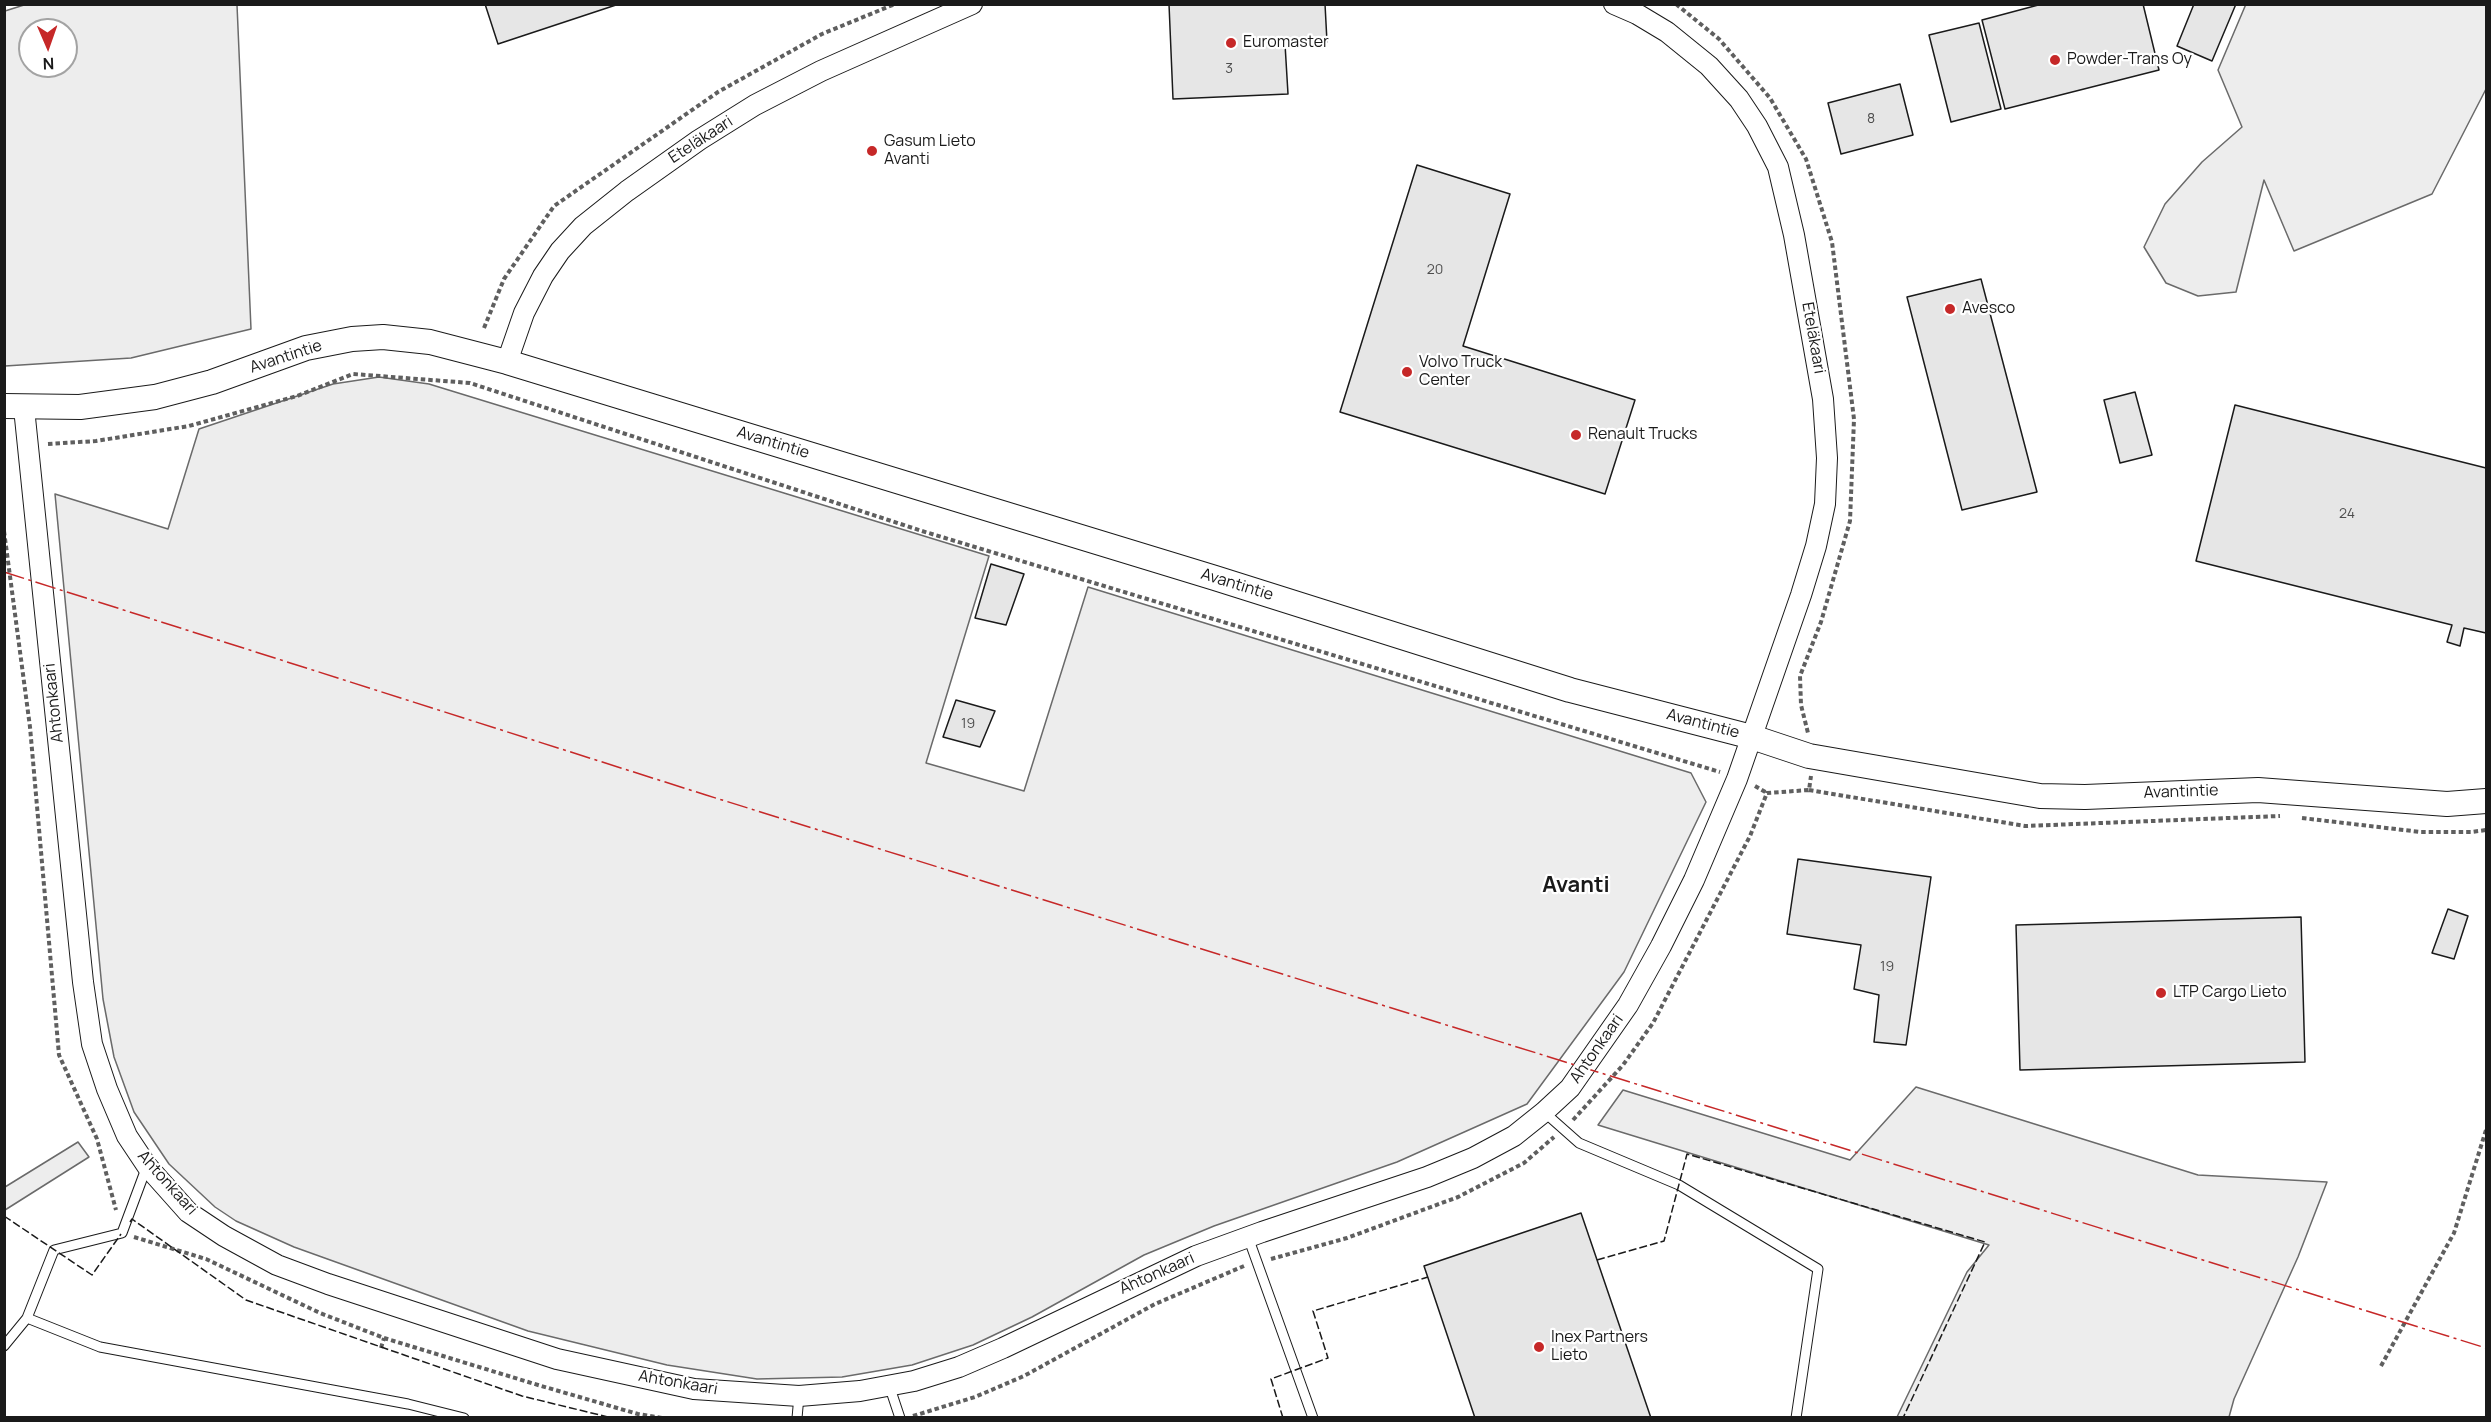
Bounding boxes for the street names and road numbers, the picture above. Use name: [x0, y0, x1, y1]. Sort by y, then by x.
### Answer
street label: Eteläkaari: [665, 112, 737, 168]
street label: Eteläkaari: [1797, 301, 1829, 375]
street label: Avantintie: [248, 336, 324, 378]
street label: Avantintie: [734, 423, 812, 463]
street label: Avantintie: [1198, 565, 1276, 605]
street label: Ahtonkaari: [40, 662, 68, 744]
street label: Avantintie: [1664, 705, 1742, 743]
street label: Avantintie: [2143, 781, 2219, 803]
street label: Ahtonkaari: [1566, 1011, 1628, 1087]
street label: Ahtonkaari: [133, 1147, 201, 1219]
street label: Ahtonkaari: [1117, 1249, 1197, 1299]
street label: Ahtonkaari: [637, 1367, 719, 1399]

